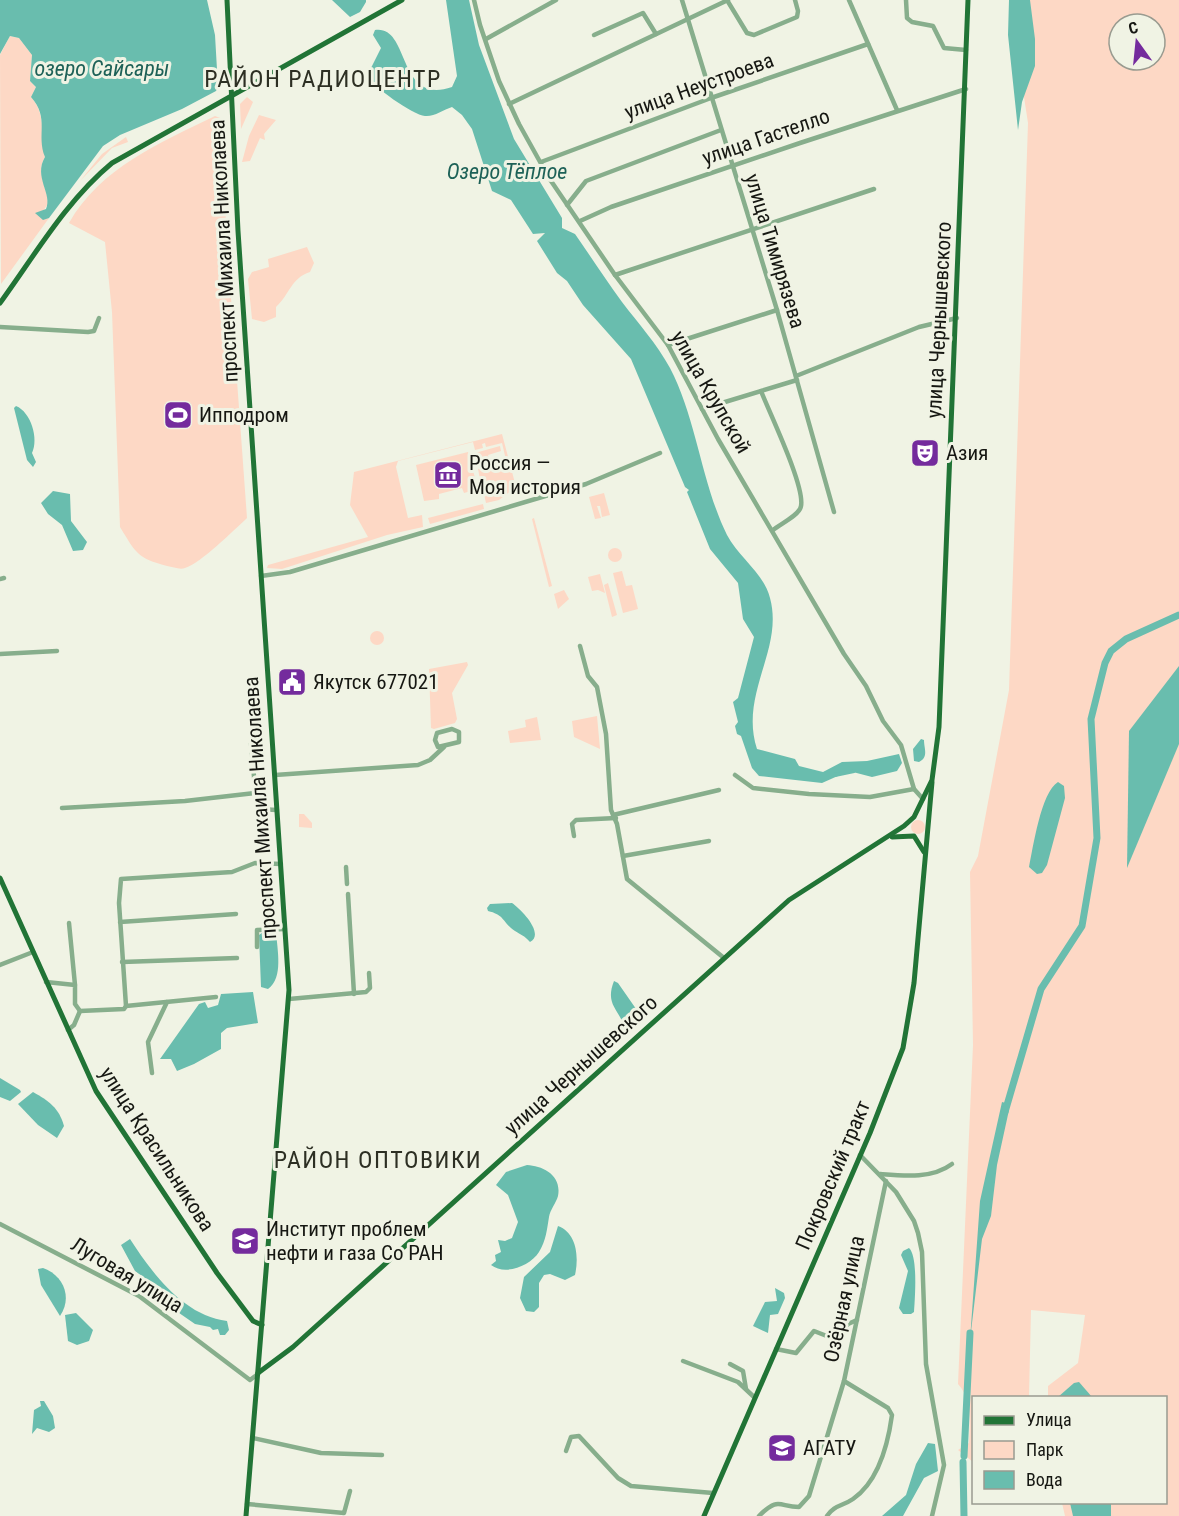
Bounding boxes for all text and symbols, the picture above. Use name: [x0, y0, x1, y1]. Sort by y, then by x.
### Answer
north arrow: [1107, 12, 1167, 72]
text: С: [1126, 18, 1140, 38]
street label: улица Неустроева: [621, 48, 777, 124]
water label: озеро Сайсары: [35, 56, 169, 81]
district label: РАЙОН РАДИОЦЕНТР: [204, 65, 442, 93]
street label: улица Гастелло: [699, 104, 833, 170]
street label: проспект Михаила Николаева: [205, 119, 243, 383]
water label: Озеро Тёплое: [447, 159, 567, 184]
street label: улица Тимирязева: [740, 171, 810, 331]
street label: улица Чернышевского: [922, 221, 956, 419]
street label: улица Крупской: [666, 326, 756, 458]
sports icon: Ипподром: [162, 399, 194, 431]
place label: Ипподром: [199, 403, 289, 427]
theatre icon: Азия: [909, 437, 941, 469]
place label: Азия: [946, 441, 988, 465]
place label: Россия — Моя история: [469, 451, 581, 499]
museum icon: Россия — Моя история: [432, 459, 464, 491]
public building icon: Якутск 677021: [276, 666, 308, 698]
place label: Якутск 677021: [313, 670, 439, 694]
street label: проспект Михаила Николаева: [239, 676, 281, 940]
street label: улица Чернышевского: [500, 990, 662, 1140]
street label: улица Красильникова: [95, 1062, 219, 1236]
street label: Покровский тракт: [791, 1097, 875, 1253]
district label: РАЙОН ОПТОВИКИ: [274, 1146, 482, 1174]
place label: Институт проблем нефти и газа Со РАН: [266, 1217, 444, 1265]
school or university icon: Институт проблем нефти и газа Со РАН: [229, 1225, 261, 1257]
street label: Луговая улица: [67, 1232, 187, 1318]
street label: Озёрная улица: [819, 1234, 869, 1364]
legend: [972, 1396, 1167, 1504]
text: Улица: [1026, 1409, 1072, 1430]
school or university icon: АГАТУ: [766, 1432, 798, 1464]
place label: АГАТУ: [803, 1436, 857, 1460]
text: Парк: [1026, 1439, 1064, 1460]
text: Вода: [1026, 1469, 1063, 1490]

